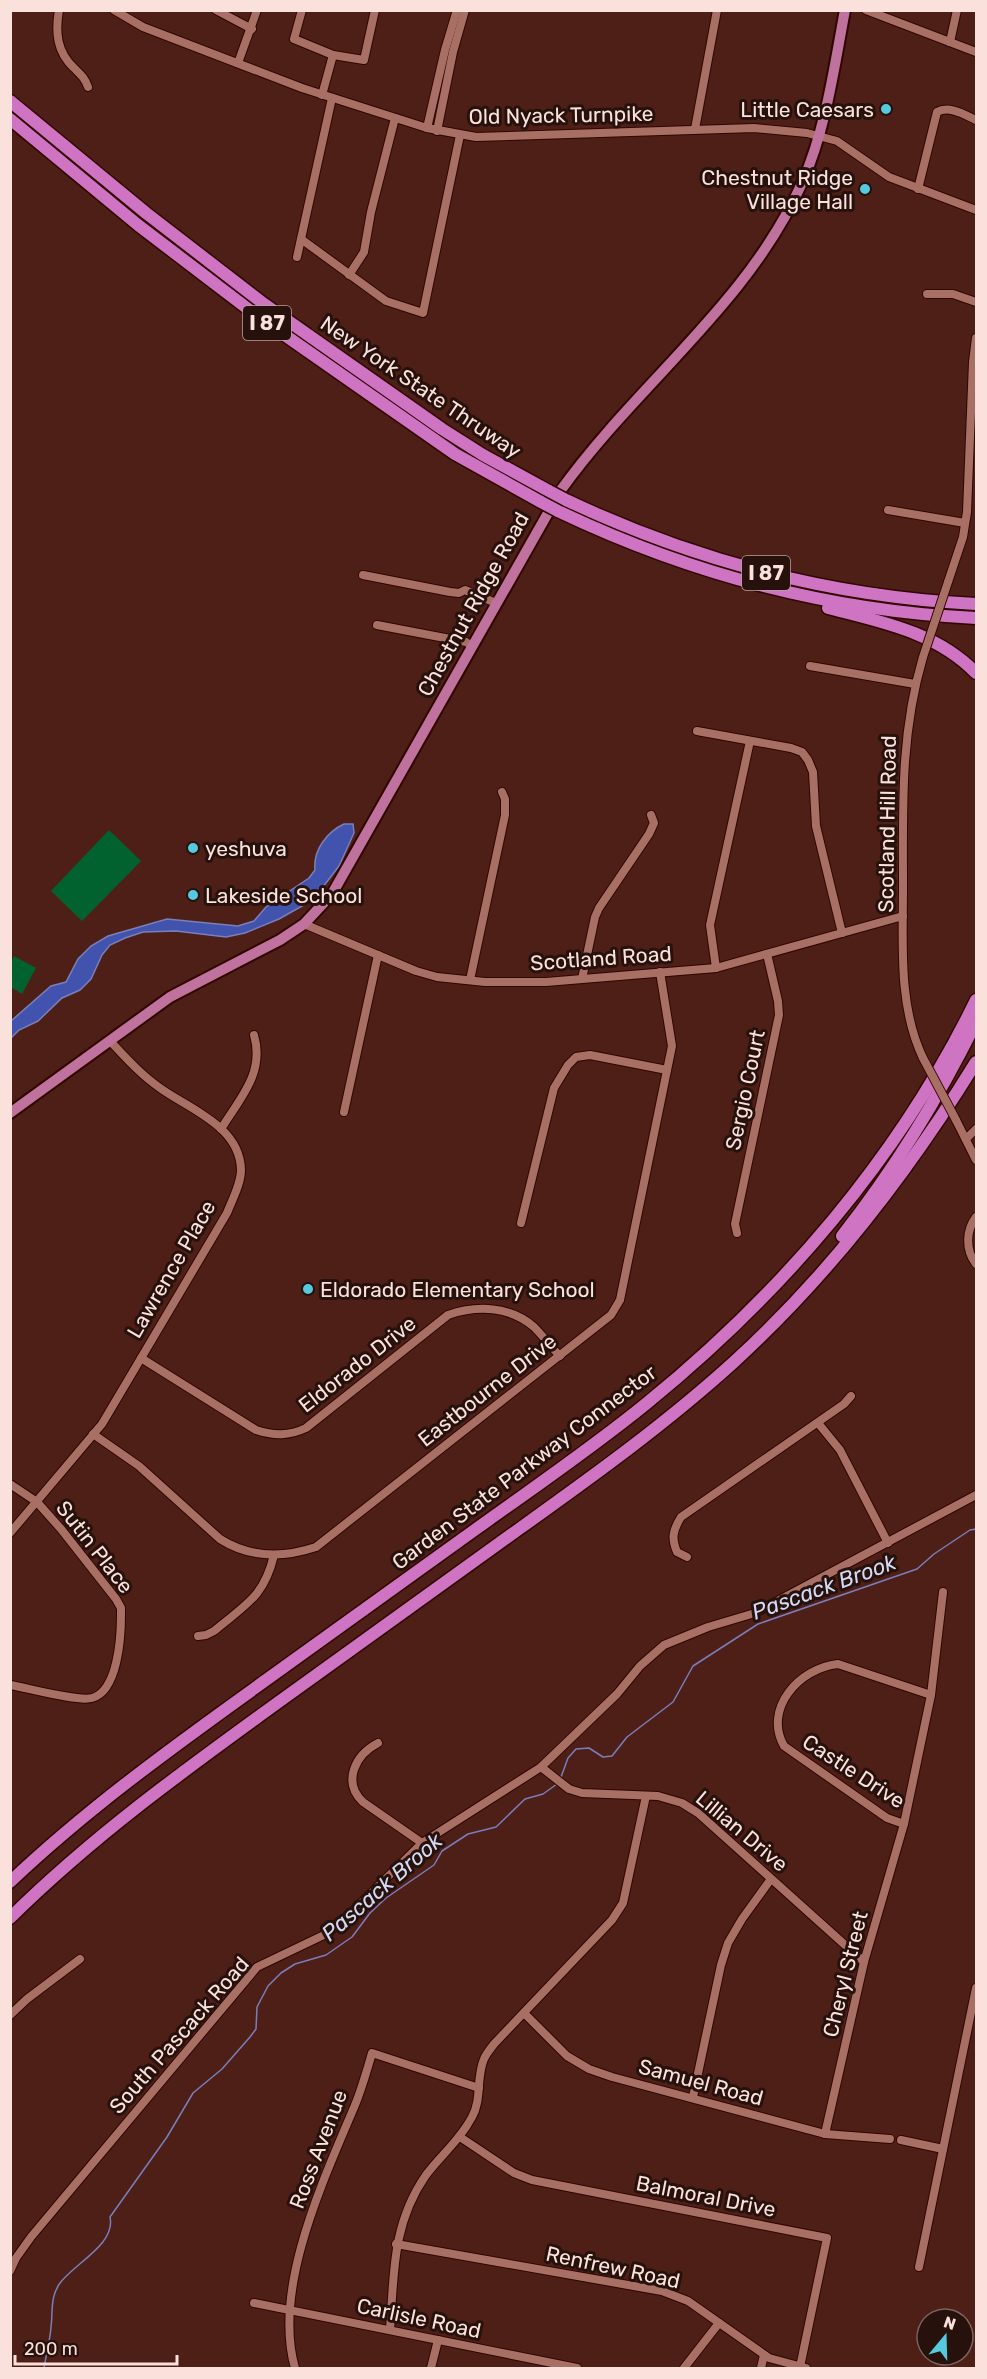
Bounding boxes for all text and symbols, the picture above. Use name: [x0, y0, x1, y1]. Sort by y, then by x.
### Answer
place label: Little Caesars: [740, 97, 874, 122]
street label: Old Nyack Turnpike: [468, 101, 654, 129]
marker: Little Caesars: [879, 102, 893, 116]
place label: Chestnut Ridge Village Hall: [701, 165, 853, 214]
marker: Chestnut Ridge Village Hall: [858, 182, 872, 196]
road number: I 87: [243, 306, 291, 340]
street label: New York State Thruway: [316, 310, 526, 464]
street label: Chestnut Ridge Road: [412, 508, 534, 700]
road number: I 87: [742, 556, 790, 590]
street label: Scotland Hill Road: [873, 735, 901, 913]
place label: yeshuva: [205, 836, 287, 861]
marker: yeshuva: [186, 841, 200, 855]
place label: Lakeside School: [205, 883, 362, 908]
marker: Lakeside School: [186, 888, 200, 902]
street label: Scotland Road: [529, 941, 673, 975]
street label: Sergio Court: [720, 1028, 770, 1152]
street label: Lawrence Place: [122, 1196, 220, 1342]
place label: Eldorado Elementary School: [320, 1277, 595, 1302]
marker: Eldorado Elementary School: [301, 1282, 315, 1296]
street label: Eldorado Drive: [293, 1310, 421, 1418]
street label: Eastbourne Drive: [413, 1328, 561, 1452]
street label: Garden State Parkway Connector: [387, 1359, 661, 1575]
street label: Sutin Place: [51, 1496, 139, 1598]
water label: Pascack Brook: [748, 1548, 900, 1626]
street label: Castle Drive: [798, 1729, 910, 1813]
street label: Lillian Drive: [691, 1785, 793, 1877]
water label: Pascack Brook: [316, 1827, 449, 1947]
street label: Cheryl Street: [817, 1908, 873, 2040]
street label: South Pascack Road: [104, 1951, 254, 2119]
street label: Samuel Road: [636, 2053, 766, 2111]
street label: Ross Avenue: [284, 2086, 352, 2212]
street label: Balmoral Drive: [634, 2170, 778, 2222]
street label: Renfrew Road: [544, 2241, 682, 2293]
street label: Carlisle Road: [355, 2293, 483, 2343]
north arrow: [915, 2307, 975, 2367]
text: N: [941, 2312, 958, 2334]
scale bar: [15, 2328, 177, 2366]
text: 200 m: [24, 2338, 78, 2360]

